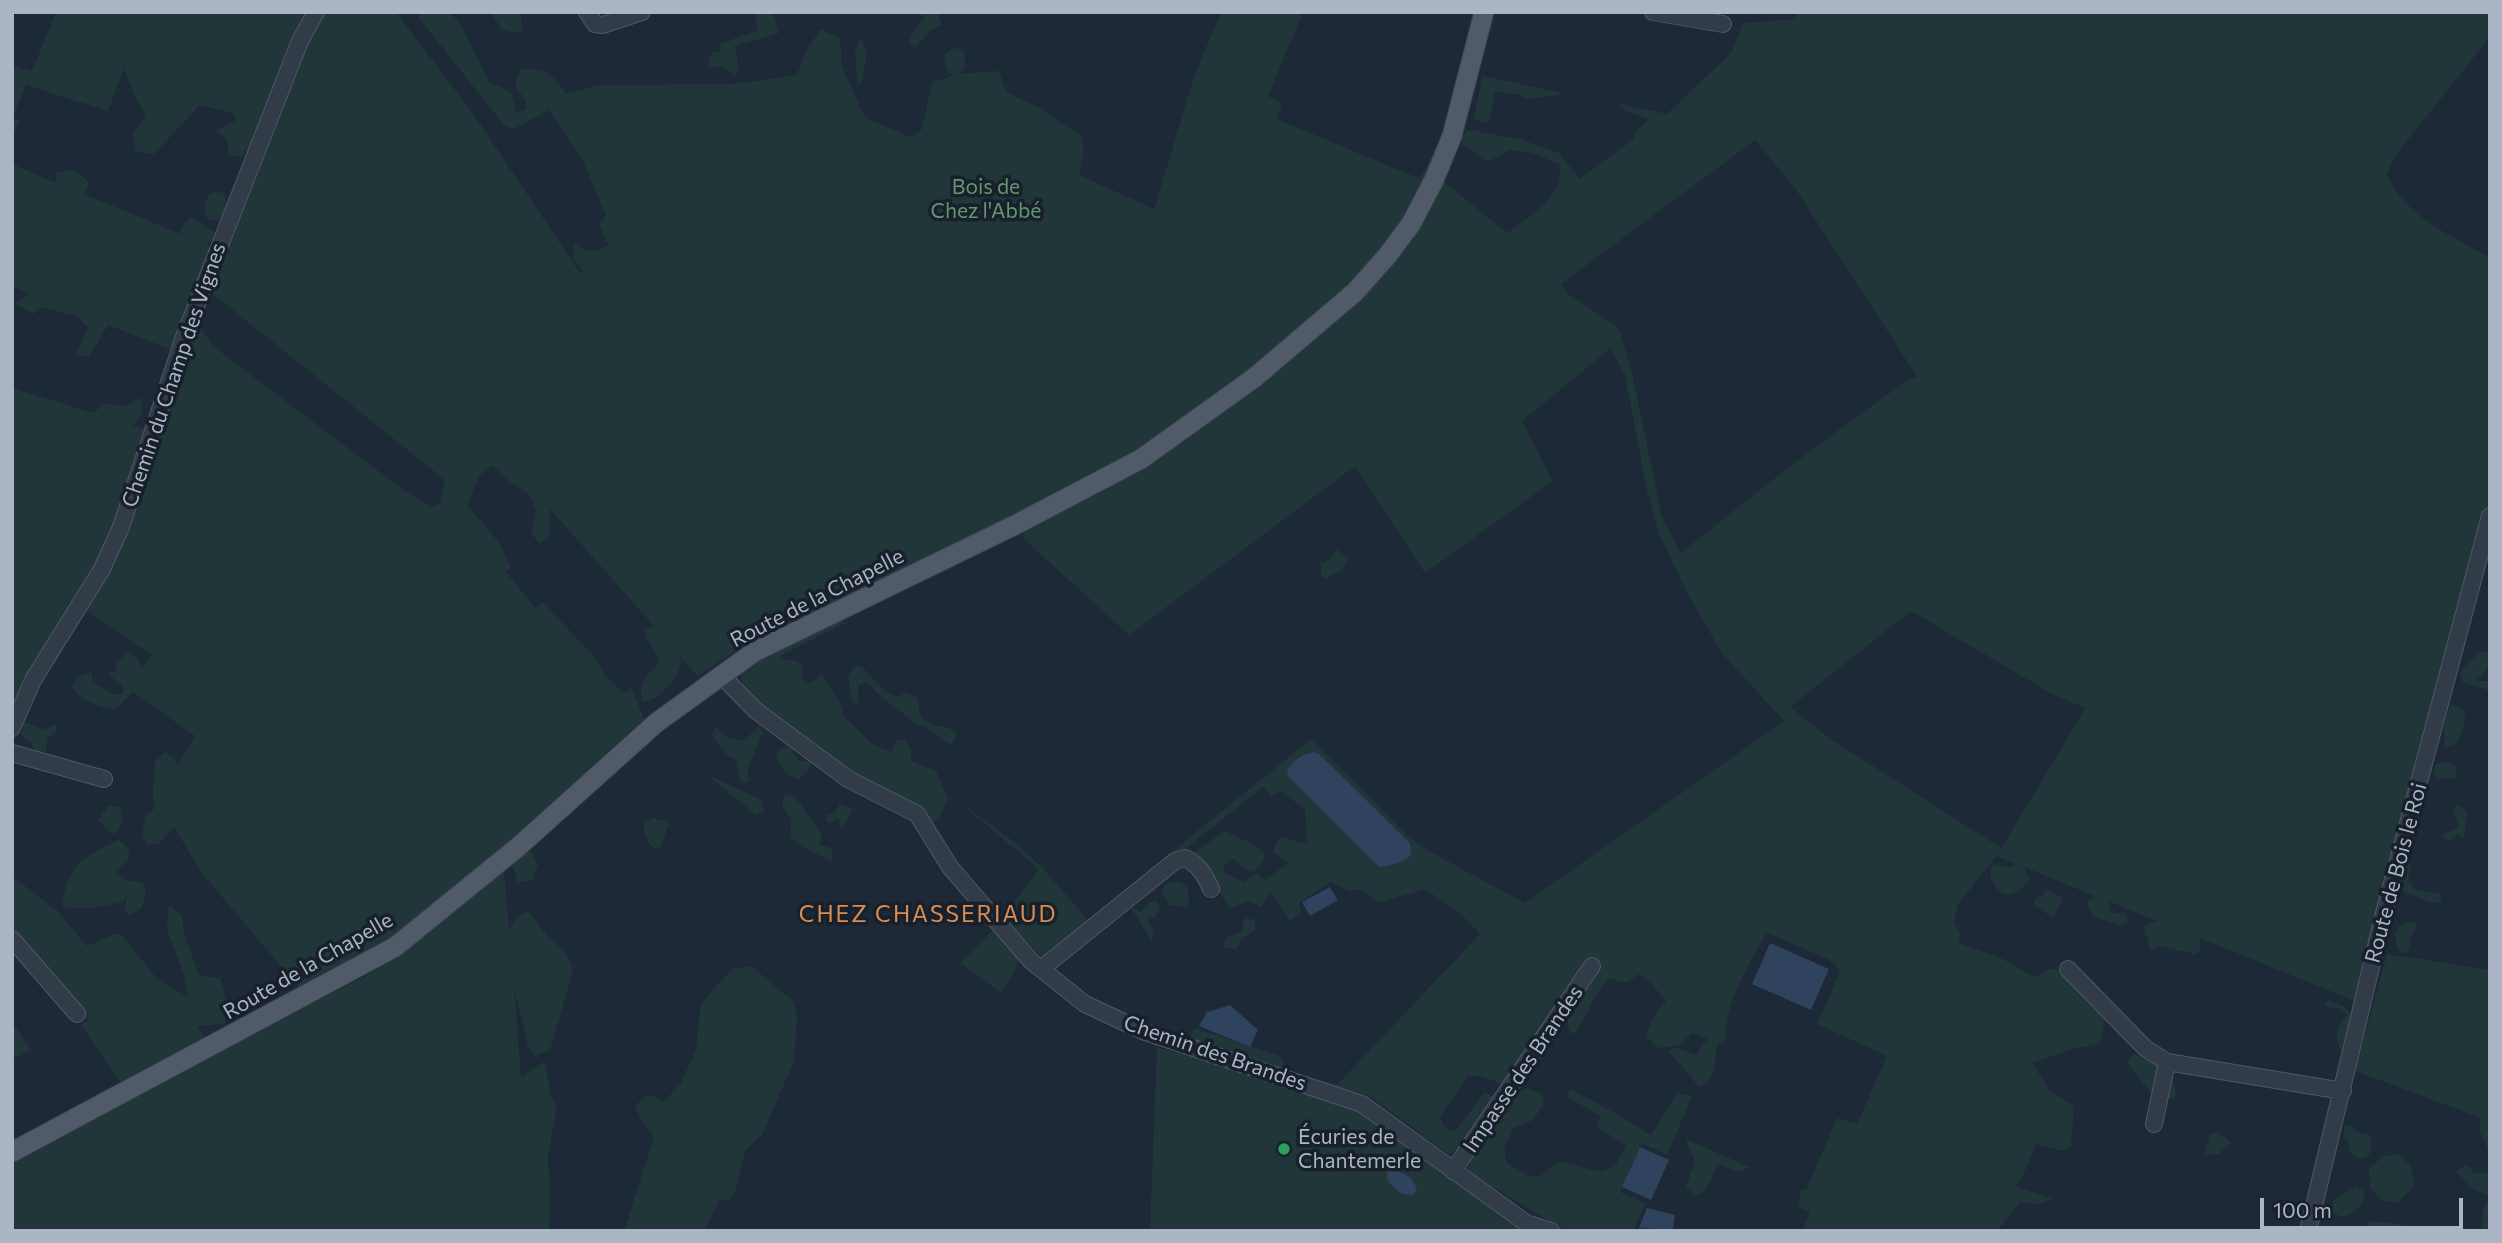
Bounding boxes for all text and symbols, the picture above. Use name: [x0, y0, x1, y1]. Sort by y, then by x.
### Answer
park label: Bois de Chez l'Abbé: [931, 174, 1041, 224]
street label: Chemin du Champ des Vignes: [117, 239, 231, 511]
street label: Route de la Chapelle: [726, 543, 908, 653]
street label: Route de Bois le Roi: [2360, 780, 2432, 966]
district label: CHEZ CHASSERIAUD: [801, 900, 1055, 928]
street label: Route de la Chapelle: [219, 907, 397, 1025]
street label: Impasse des Brandes: [1458, 981, 1588, 1157]
street label: Chemin des Brandes: [1120, 1010, 1310, 1096]
place label: Écuries de Chantemerle: [1298, 1124, 1421, 1174]
marker: Écuries de Chantemerle: [1276, 1141, 1292, 1157]
scale bar: [2264, 1184, 2467, 1228]
text: 100 m: [2273, 1197, 2332, 1222]

